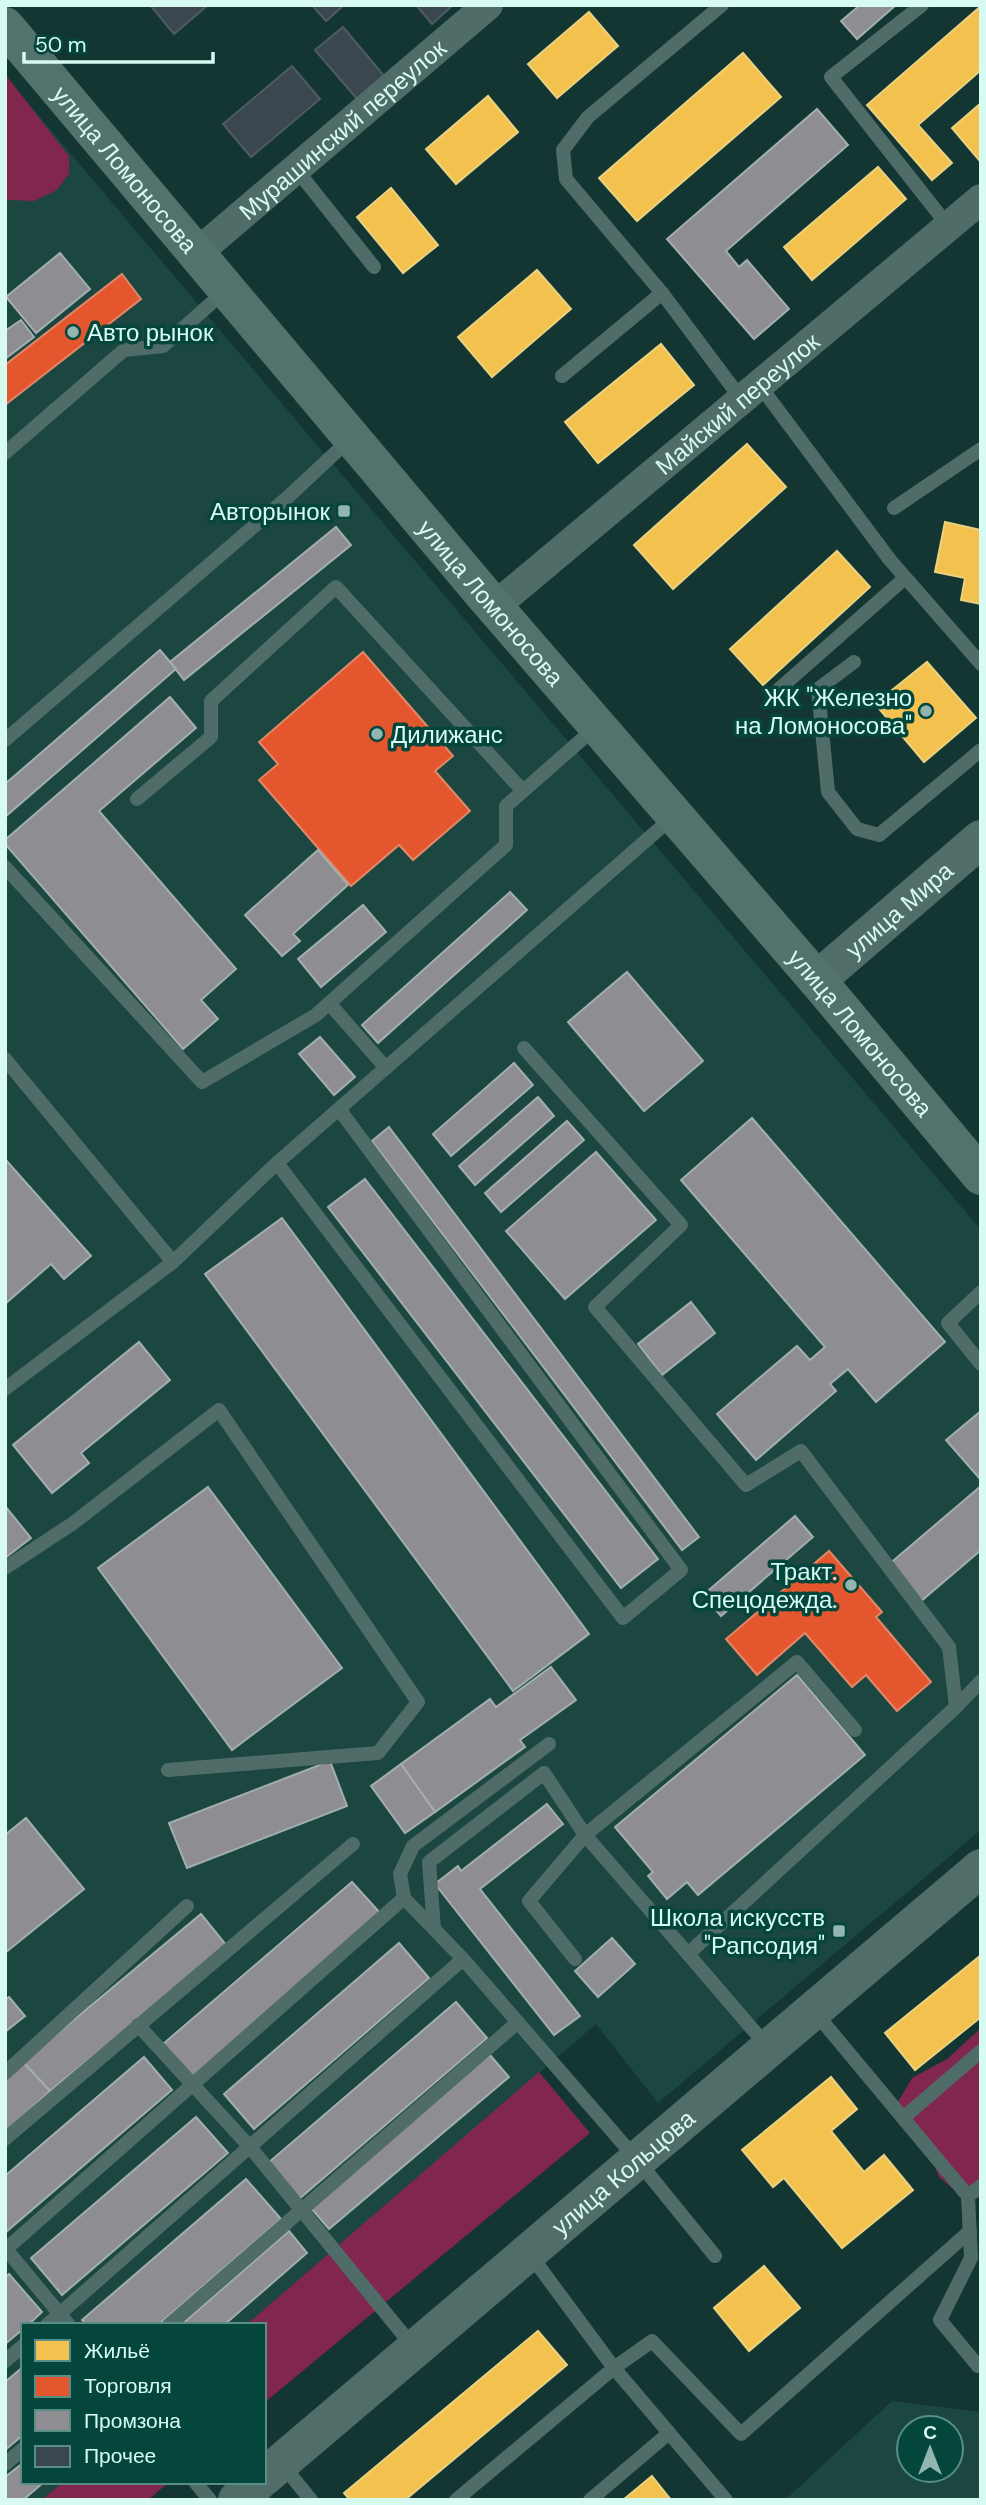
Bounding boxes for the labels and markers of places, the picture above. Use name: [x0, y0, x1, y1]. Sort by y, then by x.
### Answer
place label: Авто рынок: [87, 317, 214, 348]
marker: Авто рынок: [65, 324, 81, 340]
place label: Авторынок: [210, 496, 331, 527]
marker: Авторынок: [336, 503, 352, 519]
place label: ЖК "Железно на Ломоносова": [735, 682, 912, 741]
marker: ЖК "Железно на Ломоносова": [918, 703, 934, 719]
place label: Дилижанс: [391, 719, 503, 750]
marker: Дилижанс: [369, 726, 385, 742]
place label: Тракт. Спецодежда.: [692, 1556, 837, 1615]
marker: Тракт. Спецодежда.: [843, 1577, 859, 1593]
place label: Школа искусств "Рапсодия": [650, 1902, 825, 1961]
marker: Школа искусств "Рапсодия": [831, 1923, 847, 1939]

